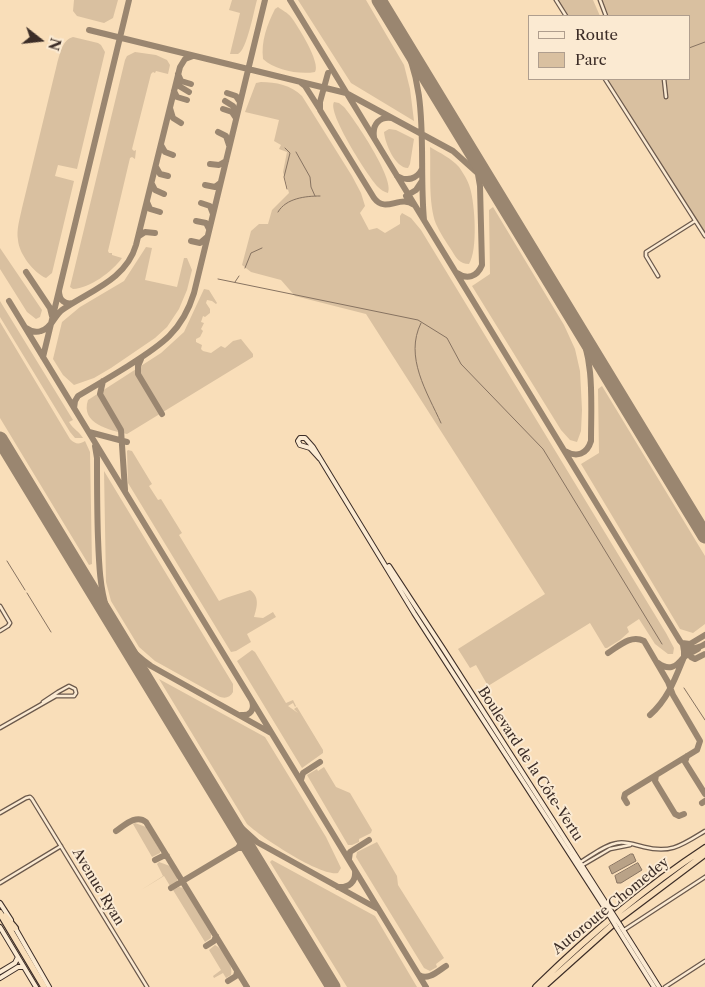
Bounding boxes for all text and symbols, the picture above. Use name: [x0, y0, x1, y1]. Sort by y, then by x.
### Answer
north arrow: [15, 15, 65, 65]
legend: [528, 15, 690, 80]
text: Route: [575, 25, 618, 44]
text: N: [44, 36, 65, 52]
text: Parc: [575, 50, 607, 69]
street label: Boulevard de la Côte-Vertu: [474, 684, 586, 844]
street label: Avenue Ryan: [68, 845, 128, 929]
street label: Autoroute Chomedey: [550, 854, 672, 958]

